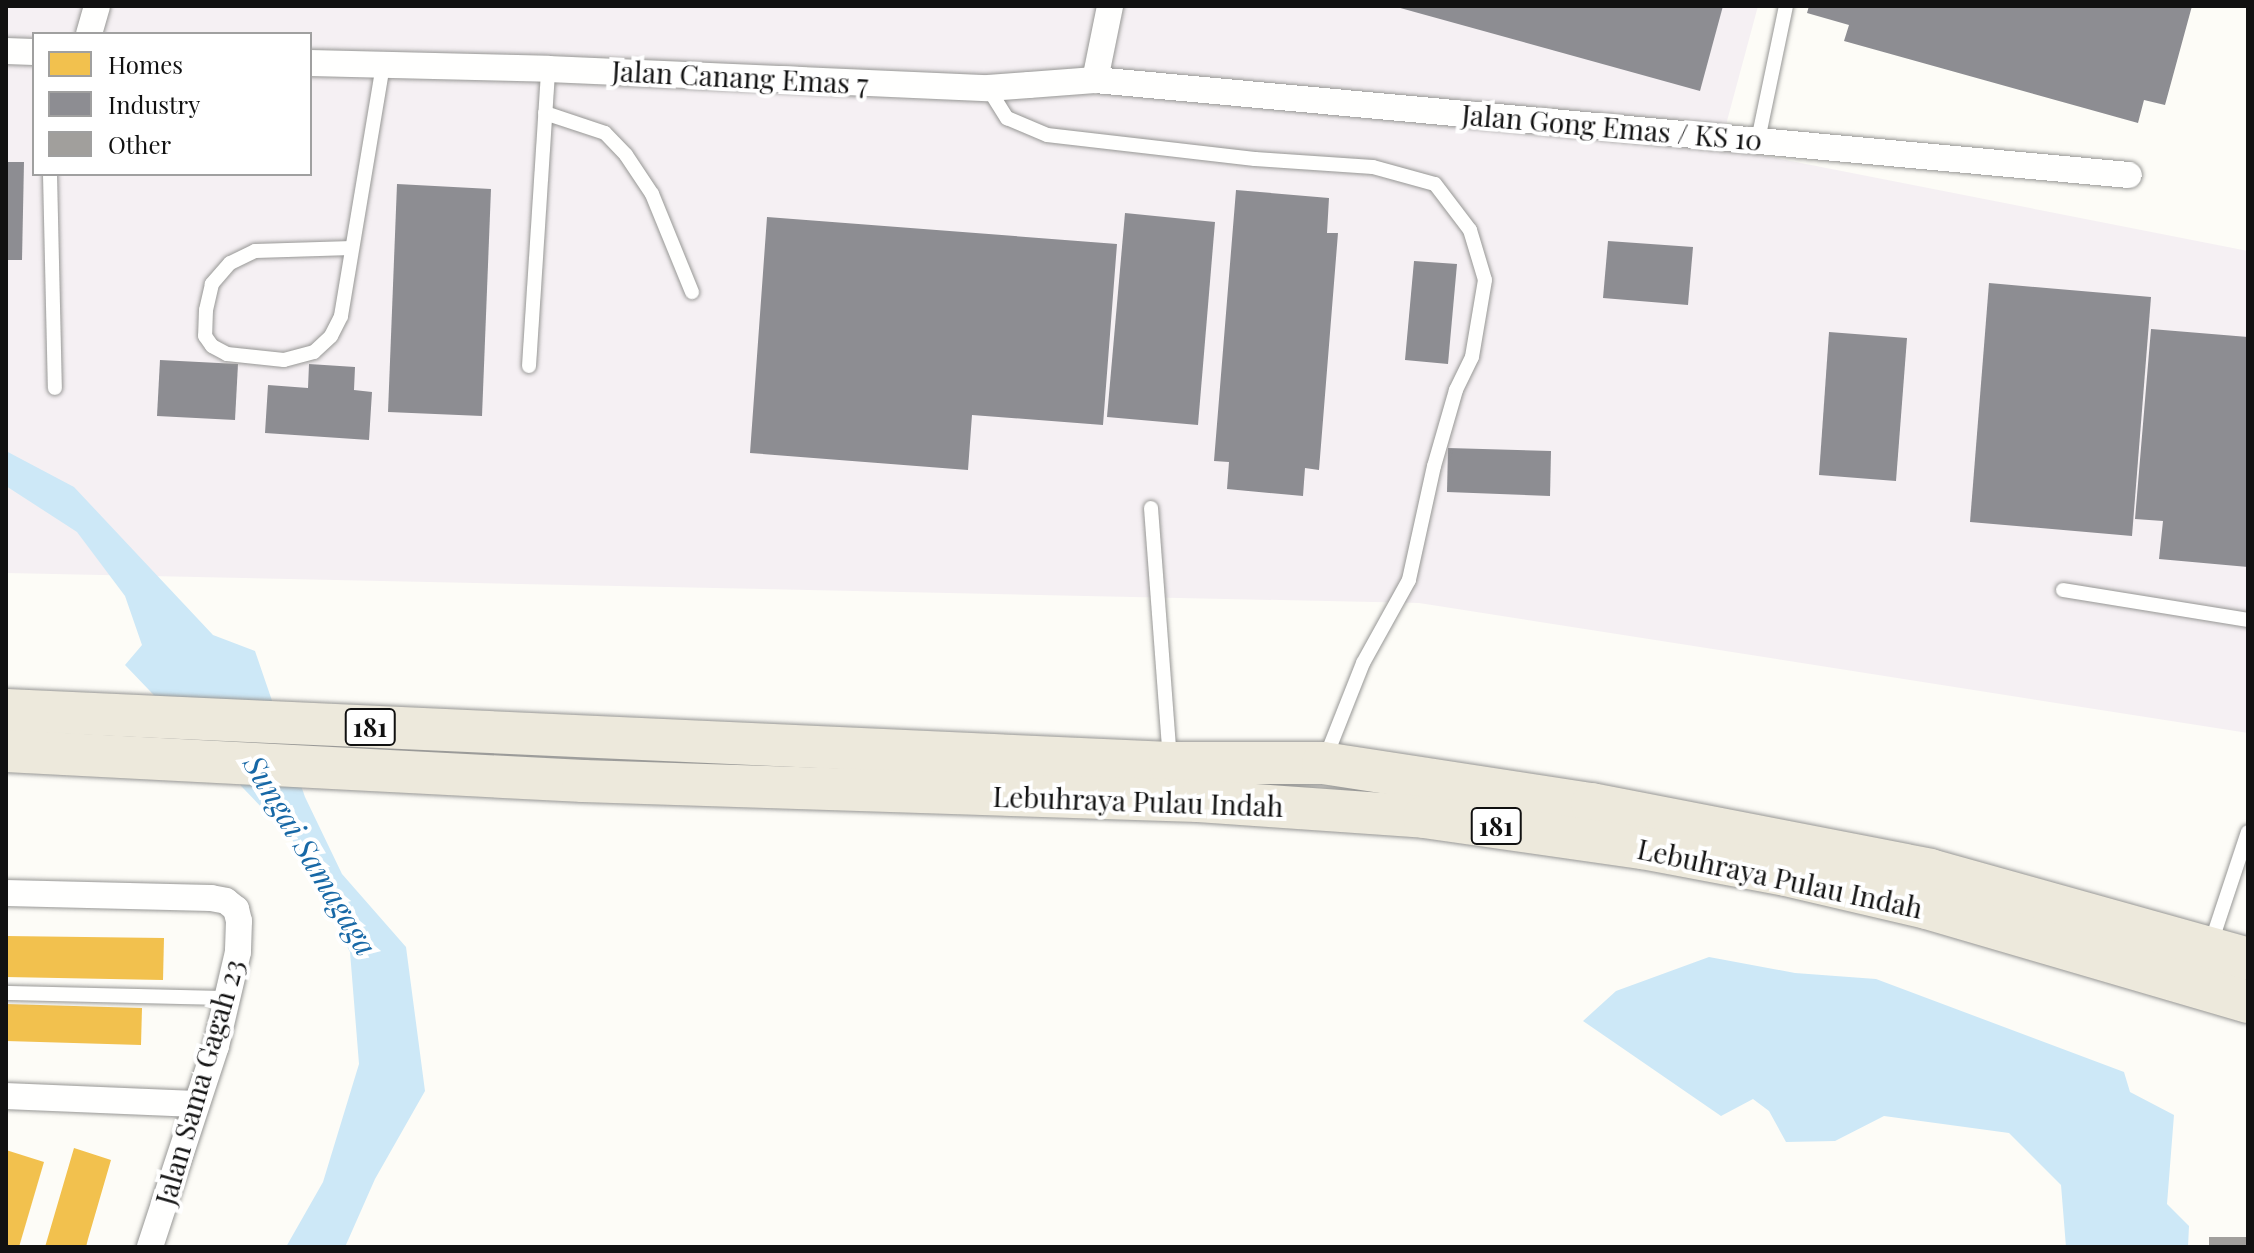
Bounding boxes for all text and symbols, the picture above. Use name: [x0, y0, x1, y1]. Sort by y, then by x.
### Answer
legend: [32, 32, 312, 176]
text: Homes: [108, 48, 183, 80]
street label: Jalan Canang Emas 7: [611, 54, 869, 100]
text: Industry: [108, 88, 200, 120]
street label: Jalan Gong Emas / KS 10: [1460, 97, 1764, 157]
text: Other: [108, 128, 171, 160]
road number: 181: [344, 705, 396, 749]
water label: Sungai Samagaga: [237, 748, 385, 962]
street label: Lebuhraya Pulau Indah: [992, 779, 1284, 823]
road number: 181: [1470, 804, 1522, 848]
street label: Lebuhraya Pulau Indah: [1634, 831, 1926, 925]
street label: Jalan Sama Gagah 23: [148, 955, 250, 1209]

